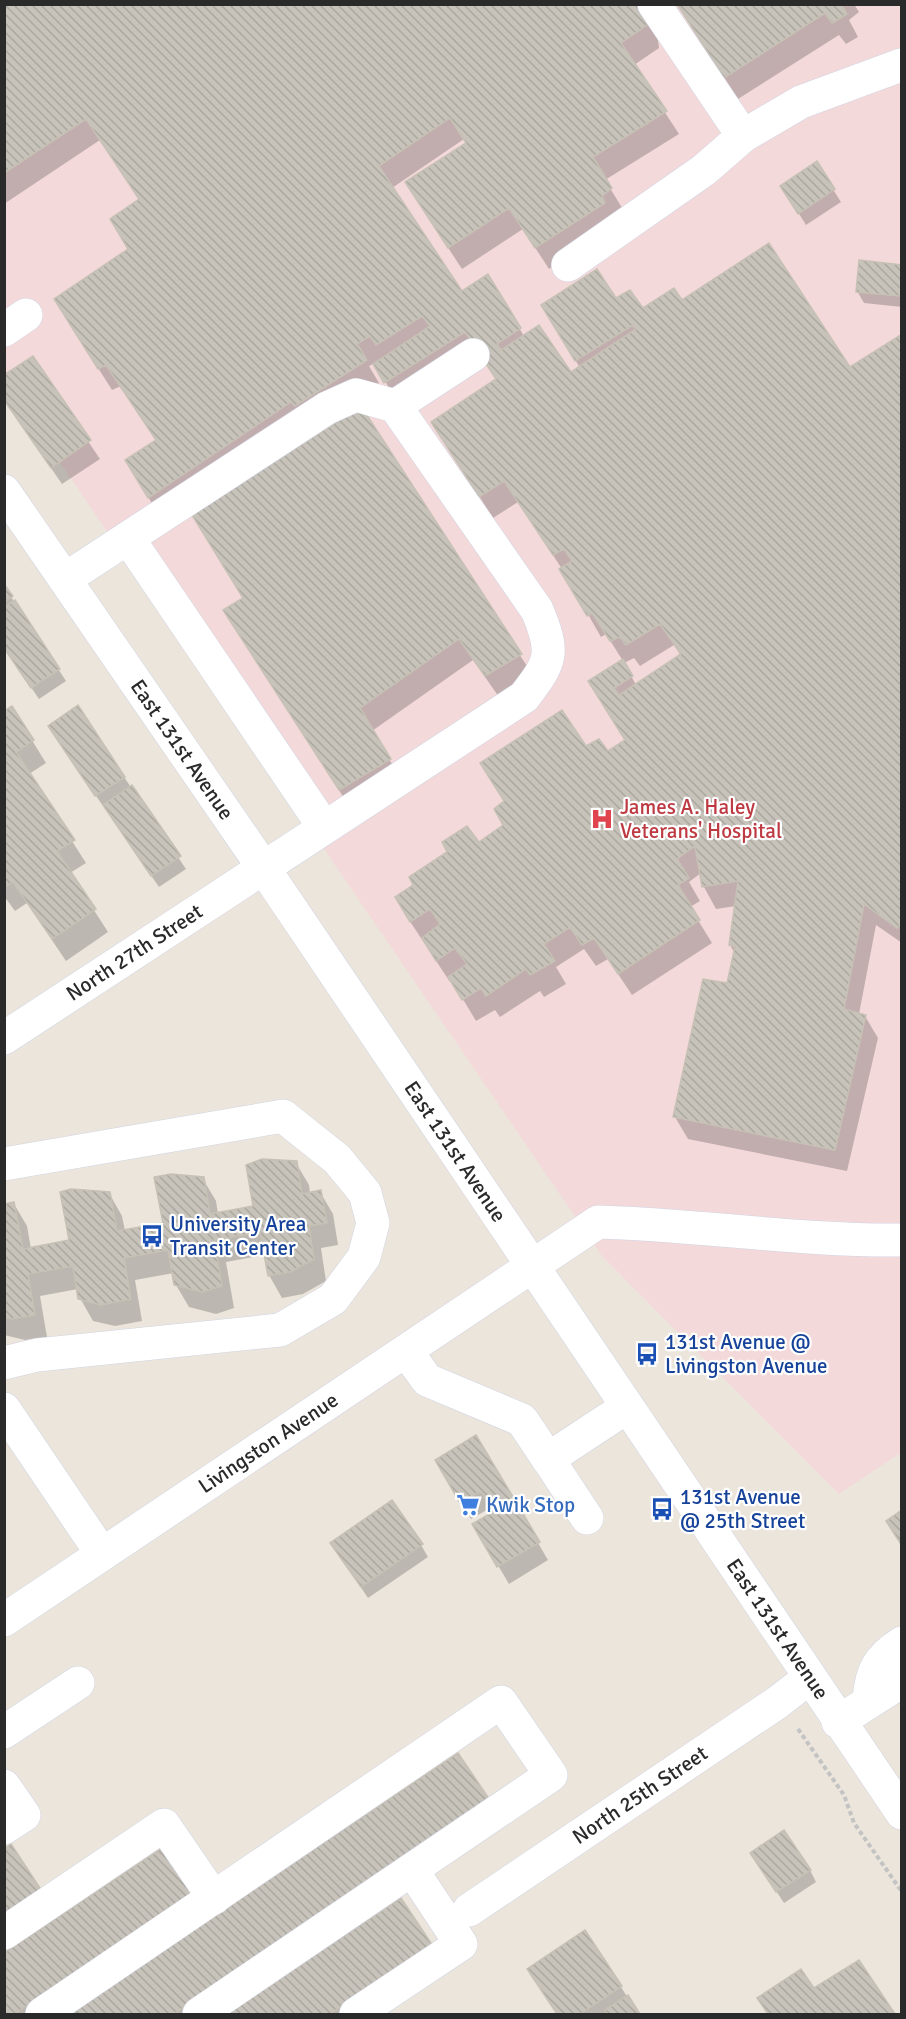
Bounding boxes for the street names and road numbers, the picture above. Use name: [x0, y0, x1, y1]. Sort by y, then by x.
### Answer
street label: East 131st Avenue: [125, 674, 239, 825]
street label: North 27th Street: [61, 898, 208, 1007]
street label: East 131st Avenue: [398, 1076, 512, 1227]
street label: Livingston Avenue: [193, 1387, 343, 1499]
street label: East 131st Avenue: [721, 1553, 834, 1704]
street label: North 25th Street: [567, 1740, 713, 1850]

